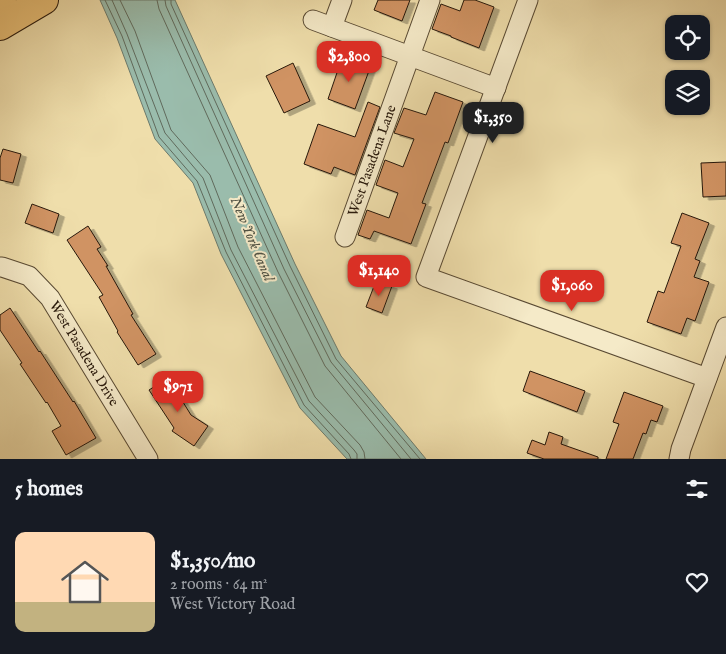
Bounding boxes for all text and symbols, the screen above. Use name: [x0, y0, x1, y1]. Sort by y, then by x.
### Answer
map controls: [665, 15, 710, 115]
button: locate: [665, 15, 710, 60]
pin: $2,800: [308, 41, 390, 83]
text: $2,800: [328, 47, 370, 67]
button: layers: [665, 70, 710, 115]
street label: West Pasadena Lane: [344, 102, 401, 219]
pin: $1,350: [452, 102, 534, 144]
text: $1,350: [474, 108, 512, 128]
water label: New York Canal: [226, 194, 279, 286]
pin: $1,140: [338, 254, 420, 297]
text: $1,140: [359, 261, 399, 281]
pin: $1,060: [531, 270, 613, 312]
text: $1,060: [551, 276, 593, 296]
street label: West Pasadena Drive: [45, 298, 123, 410]
pin: $971: [148, 370, 208, 413]
text: $971: [163, 377, 193, 397]
icon: filters: [683, 475, 711, 503]
text: 5 homes: [15, 476, 83, 503]
text: $1,350/mo: [170, 548, 255, 575]
icon: home: [55, 552, 115, 612]
icon: heart: [683, 568, 711, 596]
text: 2 rooms · 64 m²: [170, 575, 268, 595]
text: West Victory Road: [170, 595, 295, 615]

